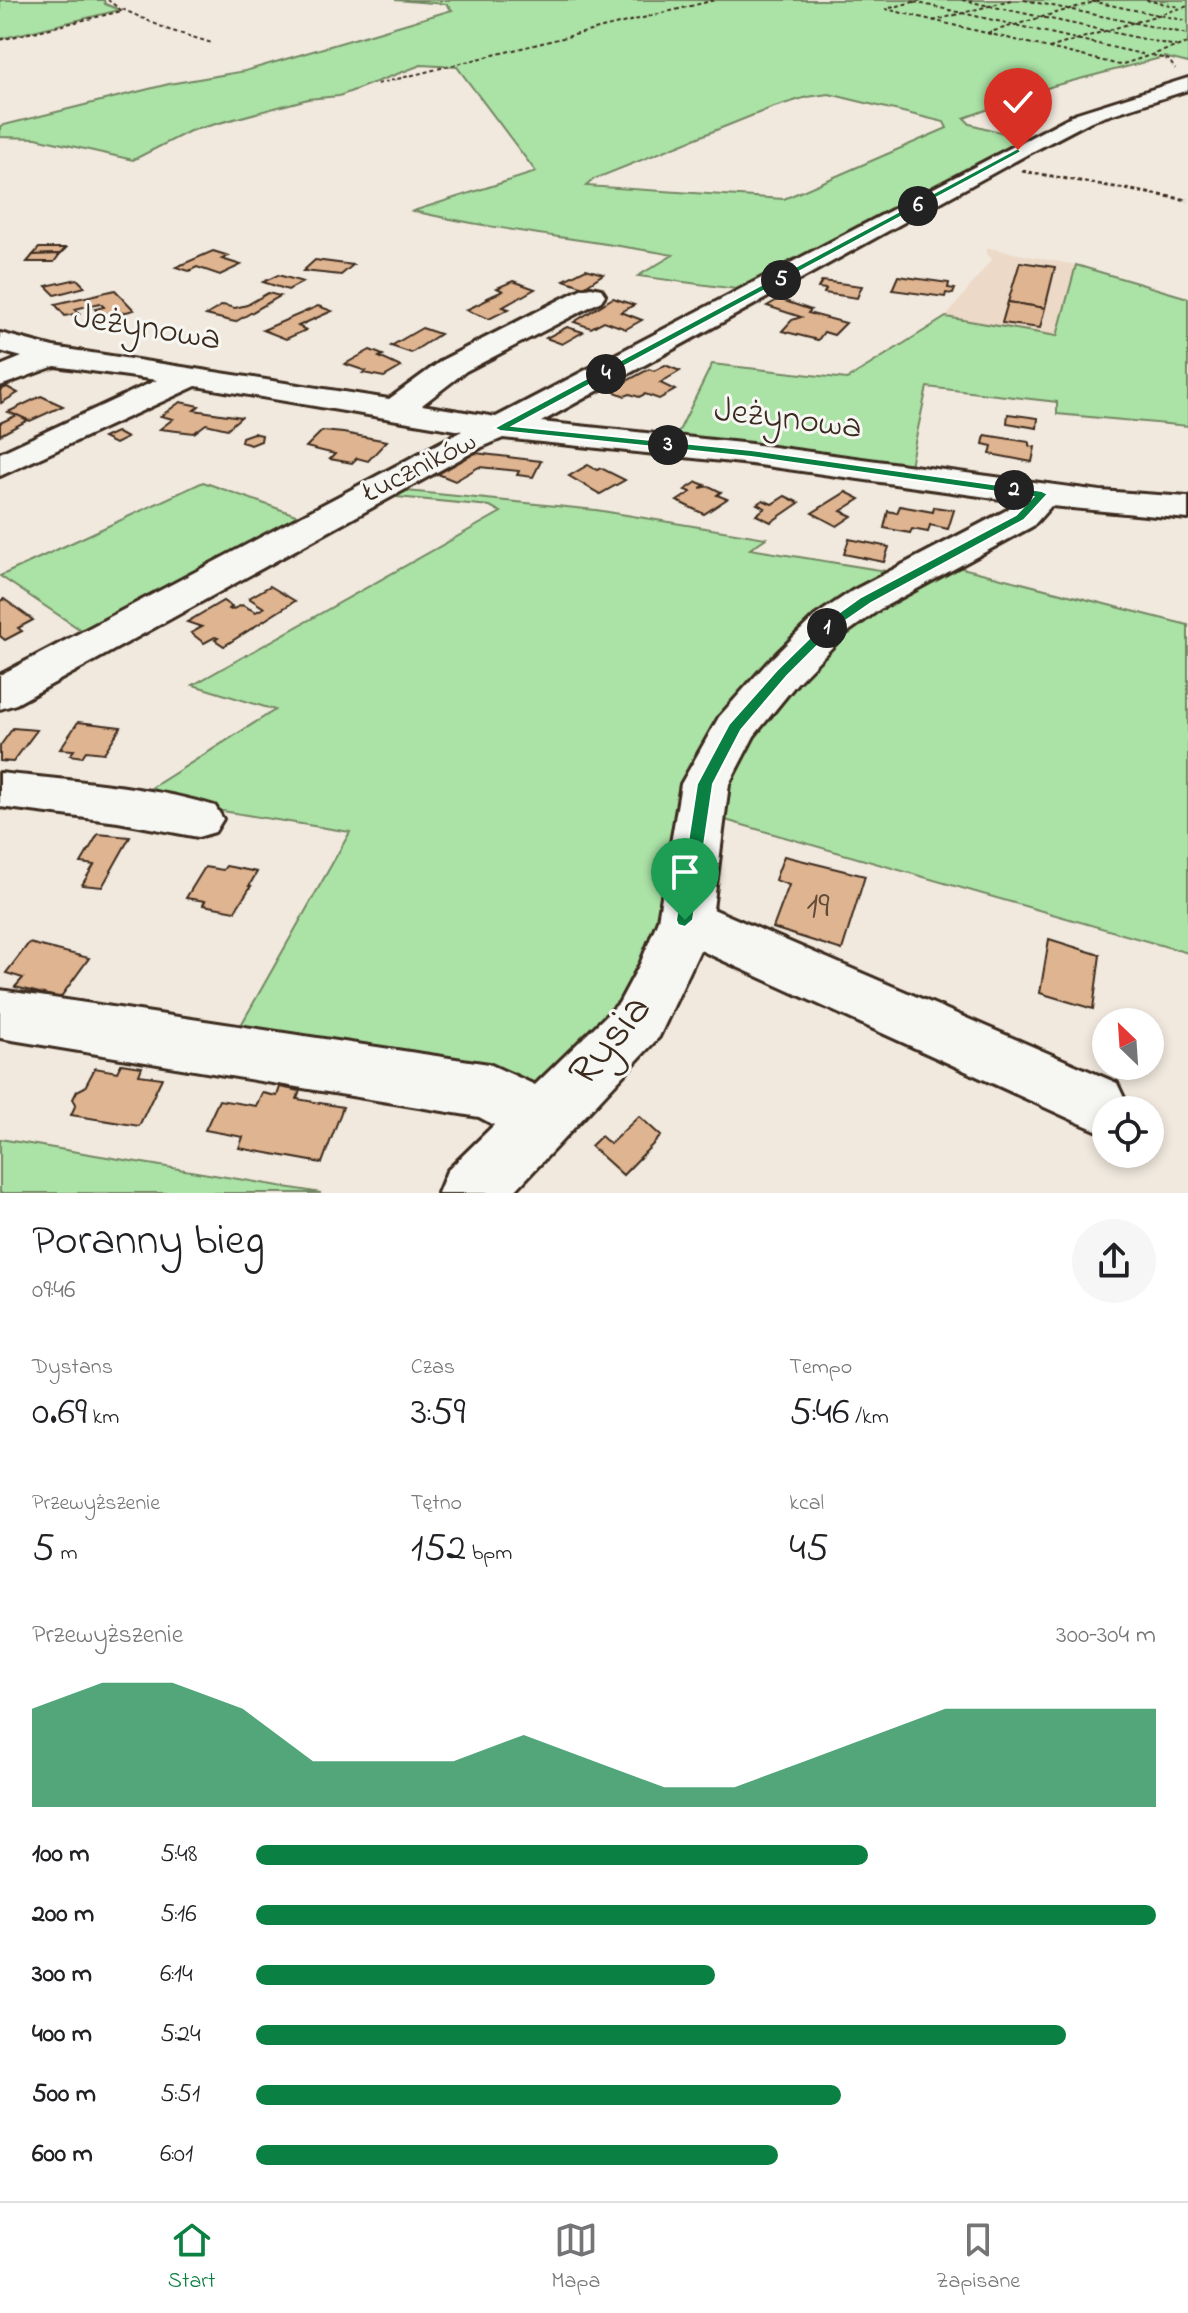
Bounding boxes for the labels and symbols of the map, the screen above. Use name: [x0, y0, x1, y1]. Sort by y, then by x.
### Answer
pin: [984, 68, 1052, 150]
pin: 6: [898, 186, 938, 226]
pin: 5: [761, 260, 801, 300]
street label: Jeżynowa: [70, 291, 224, 367]
pin: 4: [586, 354, 626, 394]
street label: Jeżynowa: [711, 385, 865, 455]
street label: Łuczników: [354, 421, 485, 516]
pin: 3: [648, 425, 688, 465]
pin: 2: [994, 470, 1034, 510]
pin: 1: [807, 608, 847, 648]
pin: [651, 838, 719, 920]
house number: 19: [806, 879, 830, 935]
street label: Rysia: [554, 981, 668, 1101]
north arrow: [1092, 1008, 1164, 1080]

